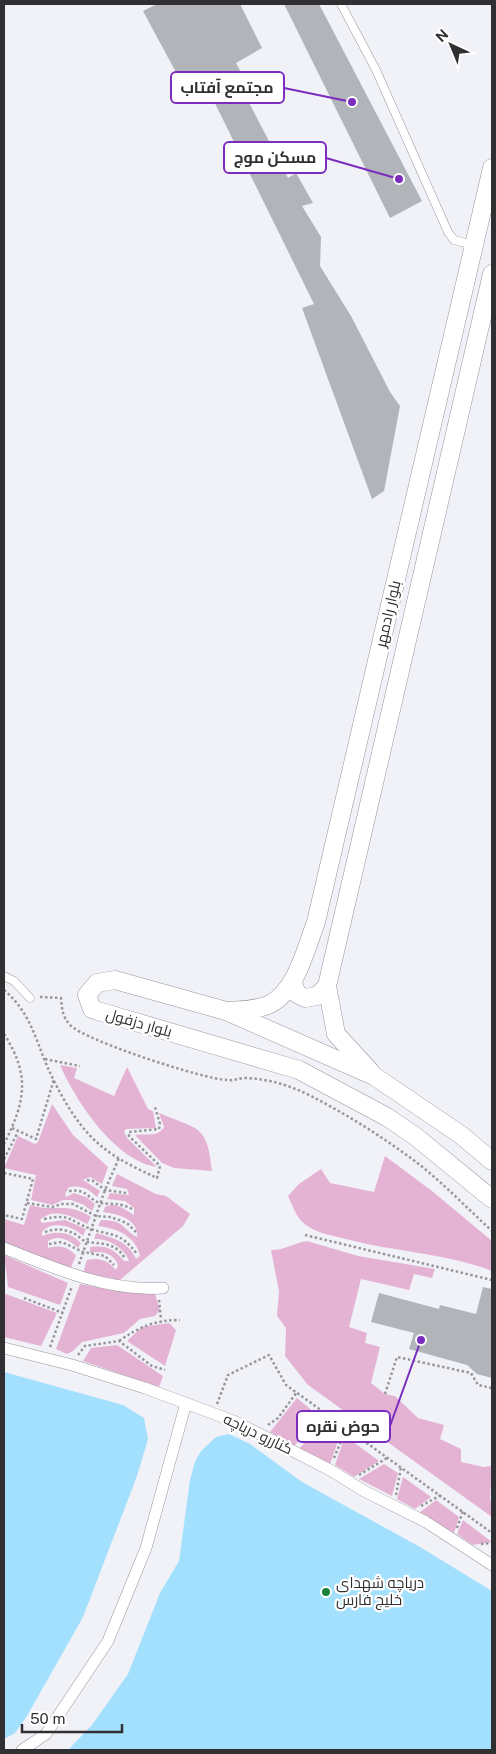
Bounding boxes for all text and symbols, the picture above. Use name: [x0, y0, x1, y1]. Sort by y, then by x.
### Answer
north arrow: [426, 20, 476, 70]
text: N: [432, 26, 451, 45]
callout: مجتمع آفتاب: [171, 72, 284, 103]
text: مجتمع آفتاب: [180, 78, 274, 98]
callout: مسکن موج: [224, 142, 326, 173]
text: مسکن موج: [234, 148, 316, 168]
street label: بلوار رادمهر: [371, 579, 405, 650]
street label: بلوار دزفول: [104, 1005, 174, 1041]
street label: کناررو دریاچه: [220, 1410, 295, 1459]
callout: حوض نقره: [297, 1411, 390, 1442]
text: حوض نقره: [306, 1417, 380, 1436]
place label: دریاچه شهدای خلیج فارس: [336, 1574, 424, 1611]
marker: دریاچه شهدای خلیج فارس: [320, 1586, 332, 1598]
scale bar: [22, 1702, 122, 1734]
text: 50 m: [30, 1710, 65, 1727]

